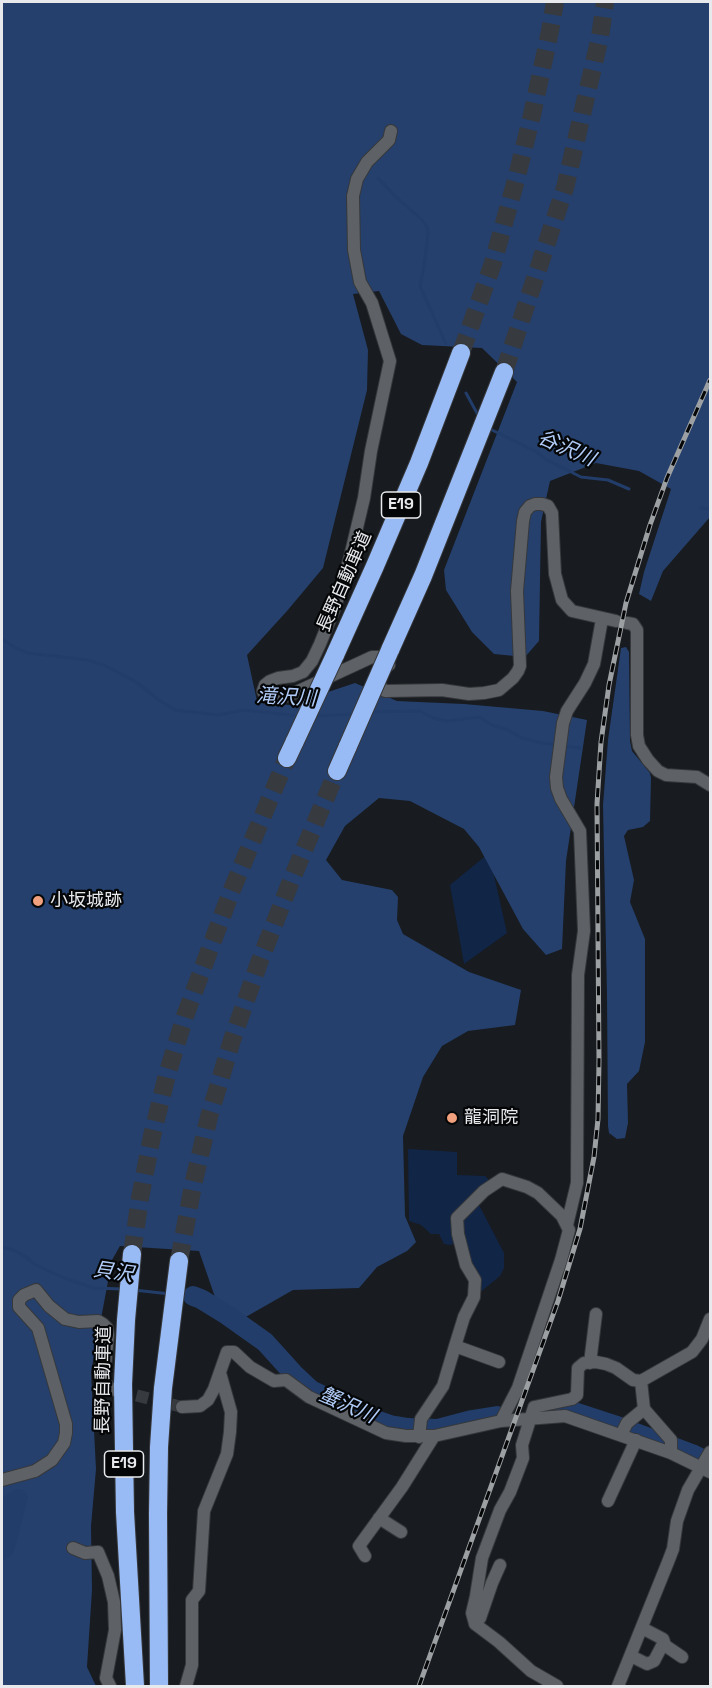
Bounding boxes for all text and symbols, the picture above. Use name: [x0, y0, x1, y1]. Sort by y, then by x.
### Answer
water label: 谷沢川: [534, 426, 598, 472]
road number: E19: [382, 492, 420, 518]
street label: 長野自動車道: [313, 528, 377, 636]
water label: 滝沢川: [255, 684, 317, 712]
place label: 小坂城跡: [50, 890, 122, 912]
marker: 小坂城跡: [31, 894, 45, 908]
place label: 龍洞院: [464, 1107, 518, 1129]
marker: 龍洞院: [445, 1111, 459, 1125]
water label: 貝沢: [92, 1258, 134, 1288]
street label: 長野自動車道: [92, 1326, 116, 1434]
water label: 蟹沢川: [315, 1383, 379, 1429]
road number: E19: [104, 1451, 144, 1477]

